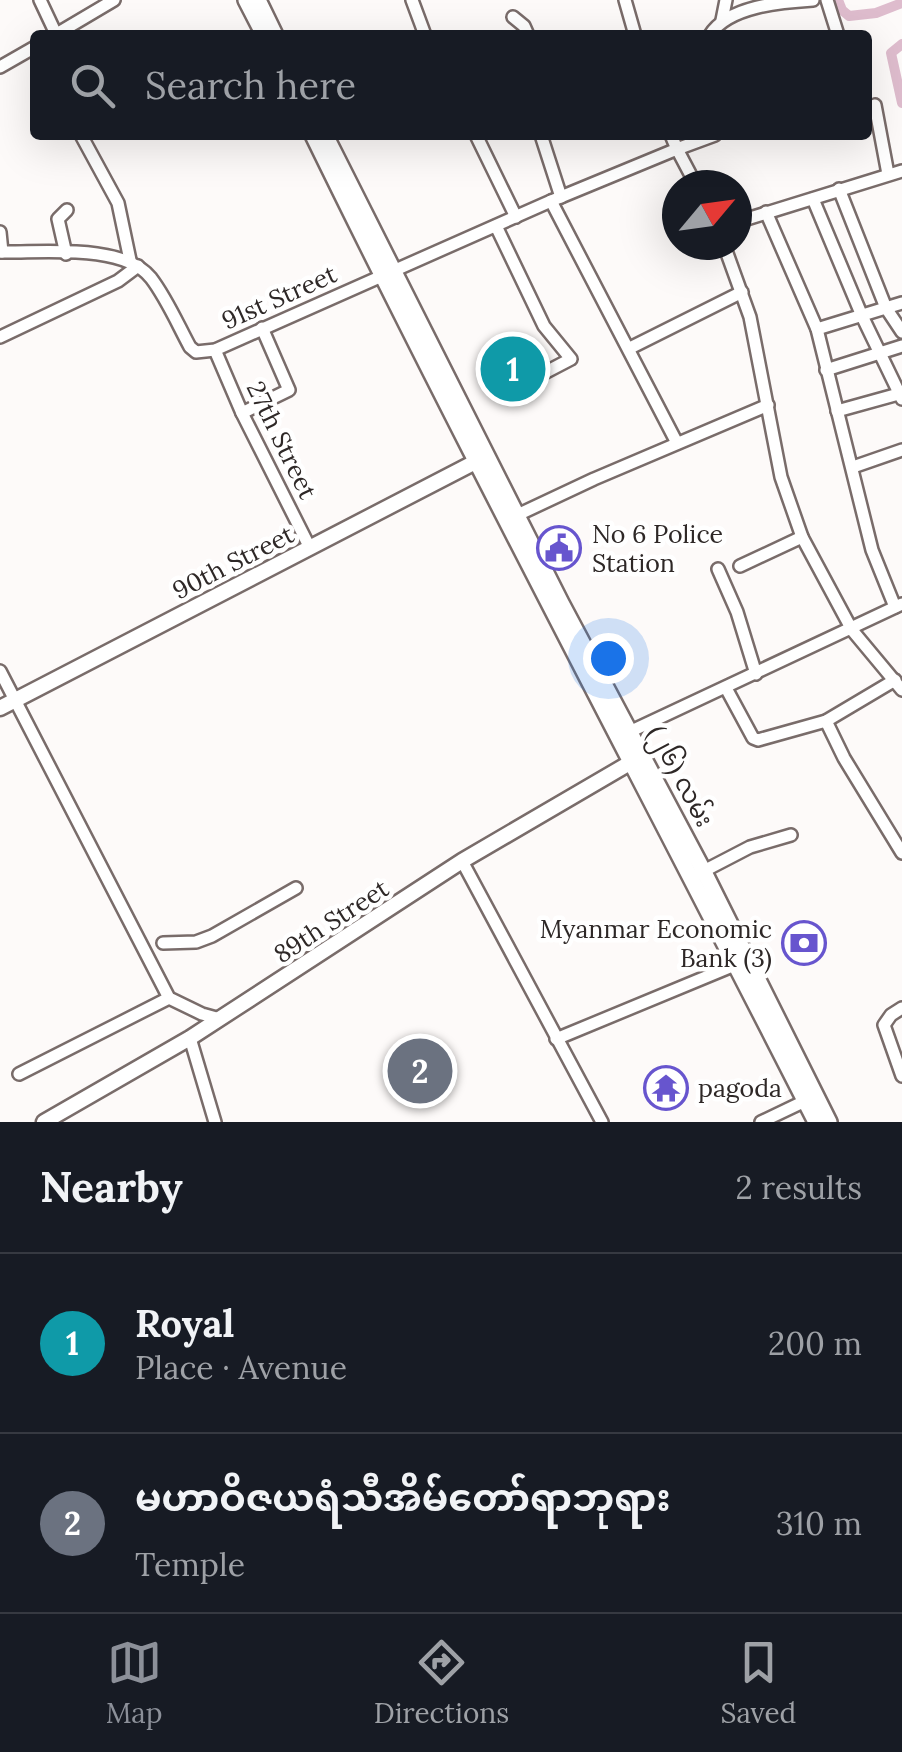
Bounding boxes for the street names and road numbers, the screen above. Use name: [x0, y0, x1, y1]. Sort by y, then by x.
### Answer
street label: 91st Street: [217, 257, 342, 336]
street label: 27th Street: [240, 376, 324, 504]
street label: 90th Street: [167, 518, 299, 606]
street label: (၂၆) လမ်း: [637, 719, 722, 835]
street label: 89th Street: [268, 872, 395, 970]

